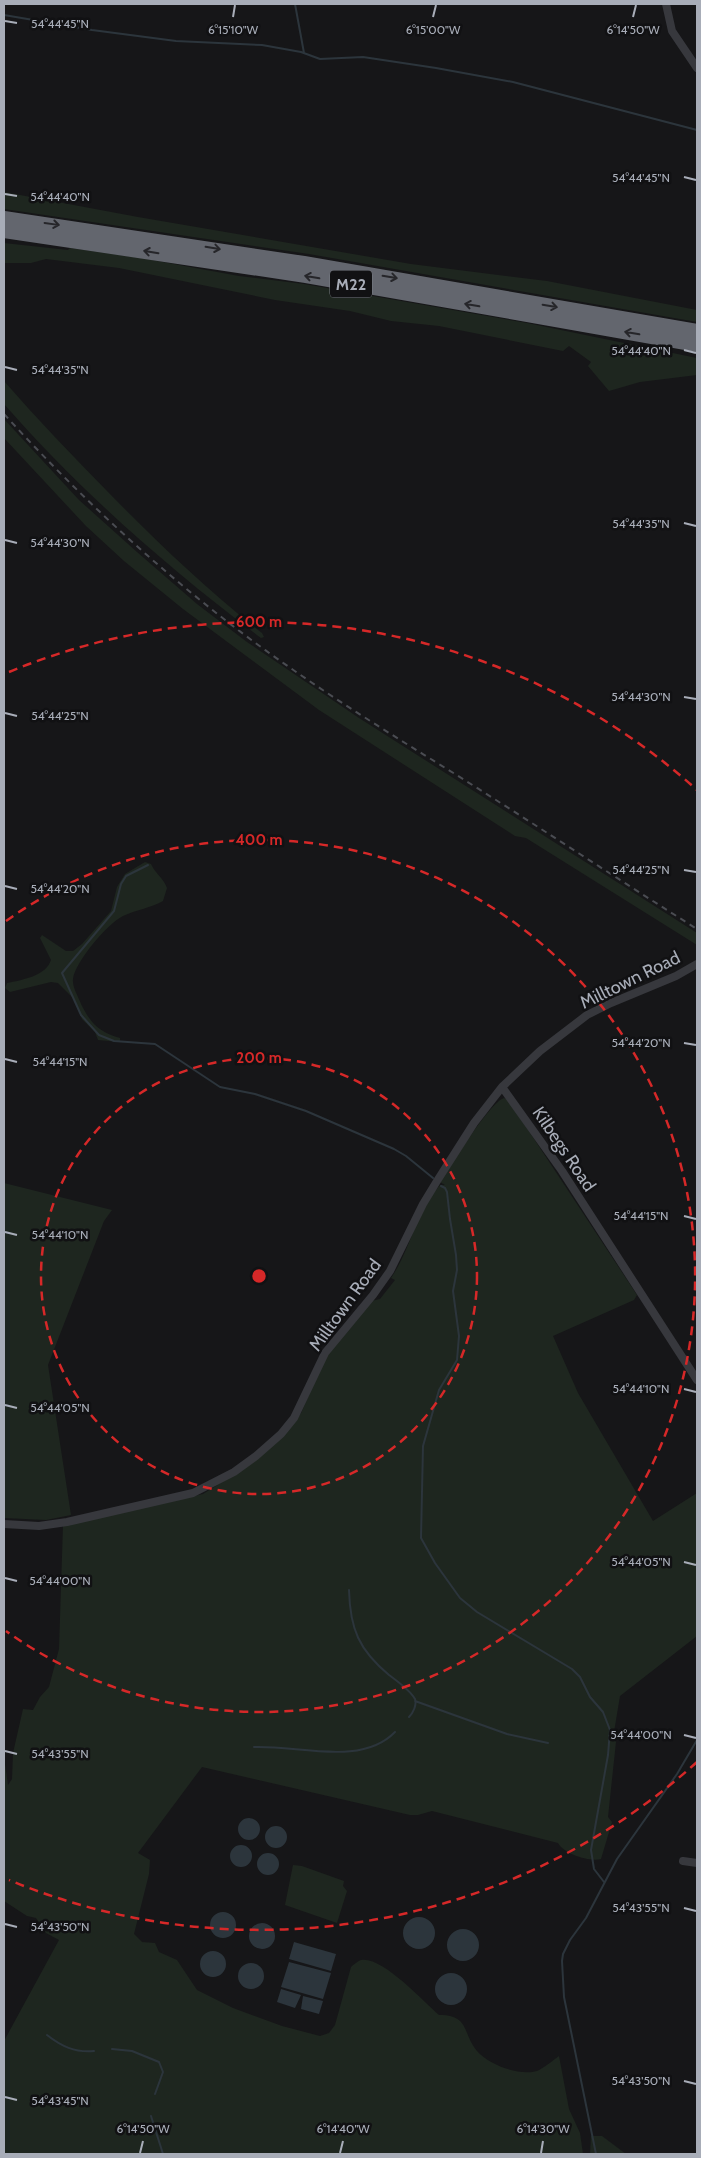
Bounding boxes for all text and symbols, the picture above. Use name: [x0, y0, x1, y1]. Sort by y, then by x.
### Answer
text: 54°44'45"N: [31, 16, 89, 31]
text: 6°15'10"W: [208, 22, 259, 37]
text: 6°15'00"W: [406, 22, 461, 37]
text: 6°14'50"W: [606, 22, 660, 37]
text: 54°44'45"N: [612, 170, 670, 185]
text: 54°44'40"N: [30, 189, 90, 204]
one-way arrow: [44, 220, 60, 230]
one-way arrow: [204, 244, 220, 254]
one-way arrow: [144, 247, 160, 257]
road number: M22: [330, 270, 372, 298]
one-way arrow: [304, 271, 320, 281]
one-way arrow: [382, 273, 398, 283]
one-way arrow: [464, 299, 480, 309]
one-way arrow: [542, 301, 558, 311]
one-way arrow: [624, 328, 640, 338]
text: 54°44'40"N: [611, 343, 671, 358]
text: 54°44'35"N: [31, 362, 89, 377]
text: 54°44'35"N: [612, 516, 670, 531]
text: 54°44'30"N: [30, 535, 90, 550]
text: 600 m: [236, 613, 282, 631]
text: 54°44'30"N: [611, 689, 671, 704]
text: 54°44'25"N: [31, 708, 89, 723]
text: 400 m: [236, 831, 282, 849]
text: 54°44'25"N: [612, 862, 670, 877]
text: 54°44'20"N: [30, 881, 90, 896]
street label: Milltown Road: [576, 946, 684, 1014]
text: 54°44'20"N: [611, 1035, 671, 1050]
text: 200 m: [236, 1049, 282, 1067]
text: 54°44'15"N: [33, 1054, 87, 1069]
street label: Kilbegs Road: [528, 1102, 600, 1196]
text: 54°44'15"N: [614, 1208, 668, 1223]
text: 54°44'10"N: [32, 1227, 88, 1242]
street label: Milltown Road: [304, 1255, 386, 1355]
centre of rings: [250, 1267, 268, 1285]
text: 54°44'10"N: [613, 1381, 669, 1396]
text: 54°44'05"N: [30, 1400, 90, 1415]
text: 54°44'05"N: [611, 1554, 671, 1569]
text: 54°44'00"N: [29, 1573, 91, 1588]
text: 54°44'00"N: [610, 1727, 672, 1742]
text: 54°43'55"N: [31, 1746, 89, 1761]
text: 54°43'55"N: [612, 1900, 670, 1915]
text: 54°43'50"N: [30, 1919, 90, 1934]
text: 54°43'50"N: [611, 2073, 671, 2088]
text: 54°43'45"N: [31, 2093, 89, 2108]
text: 6°14'50"W: [116, 2121, 170, 2136]
text: 6°14'40"W: [316, 2121, 370, 2136]
text: 6°14'30"W: [516, 2121, 570, 2136]

